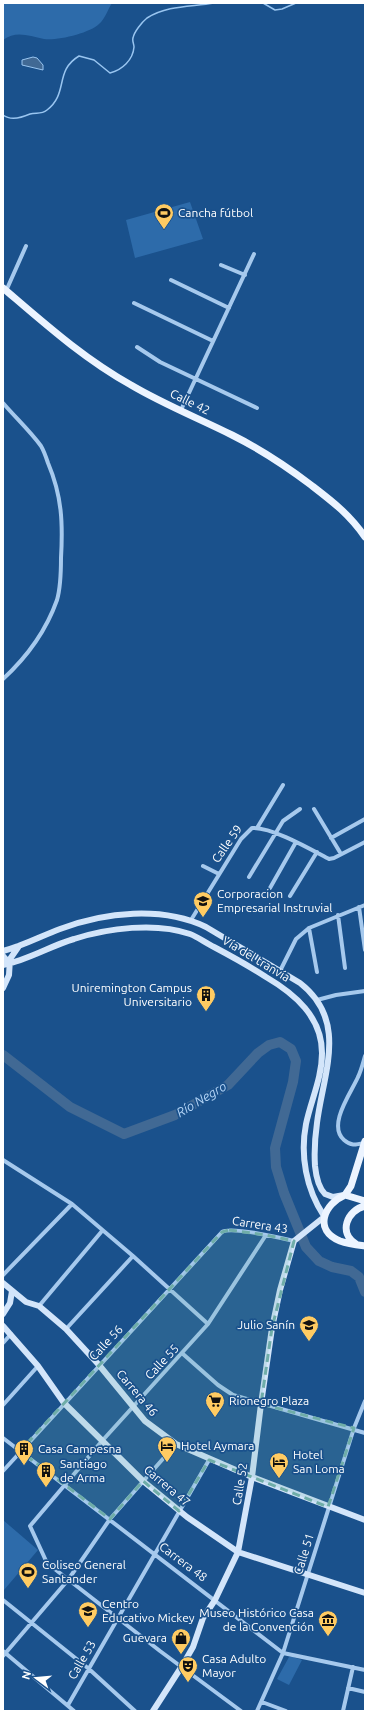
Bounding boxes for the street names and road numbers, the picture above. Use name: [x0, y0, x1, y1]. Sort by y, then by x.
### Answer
street label: Calle 42: [168, 386, 212, 417]
street label: Calle 59: [209, 822, 244, 865]
street label: Vía del tranvía: [220, 933, 292, 984]
street label: Carrera 43: [231, 1214, 289, 1235]
street label: Calle 56: [86, 1322, 125, 1363]
street label: Calle 55: [142, 1342, 181, 1382]
street label: Carrera 46: [114, 1367, 161, 1419]
street label: Calle 52: [230, 1462, 249, 1506]
street label: Carrera 47: [142, 1463, 193, 1509]
street label: Calle 51: [291, 1532, 316, 1576]
street label: Carrera 48: [157, 1539, 210, 1584]
street label: Calle 53: [65, 1638, 98, 1682]

